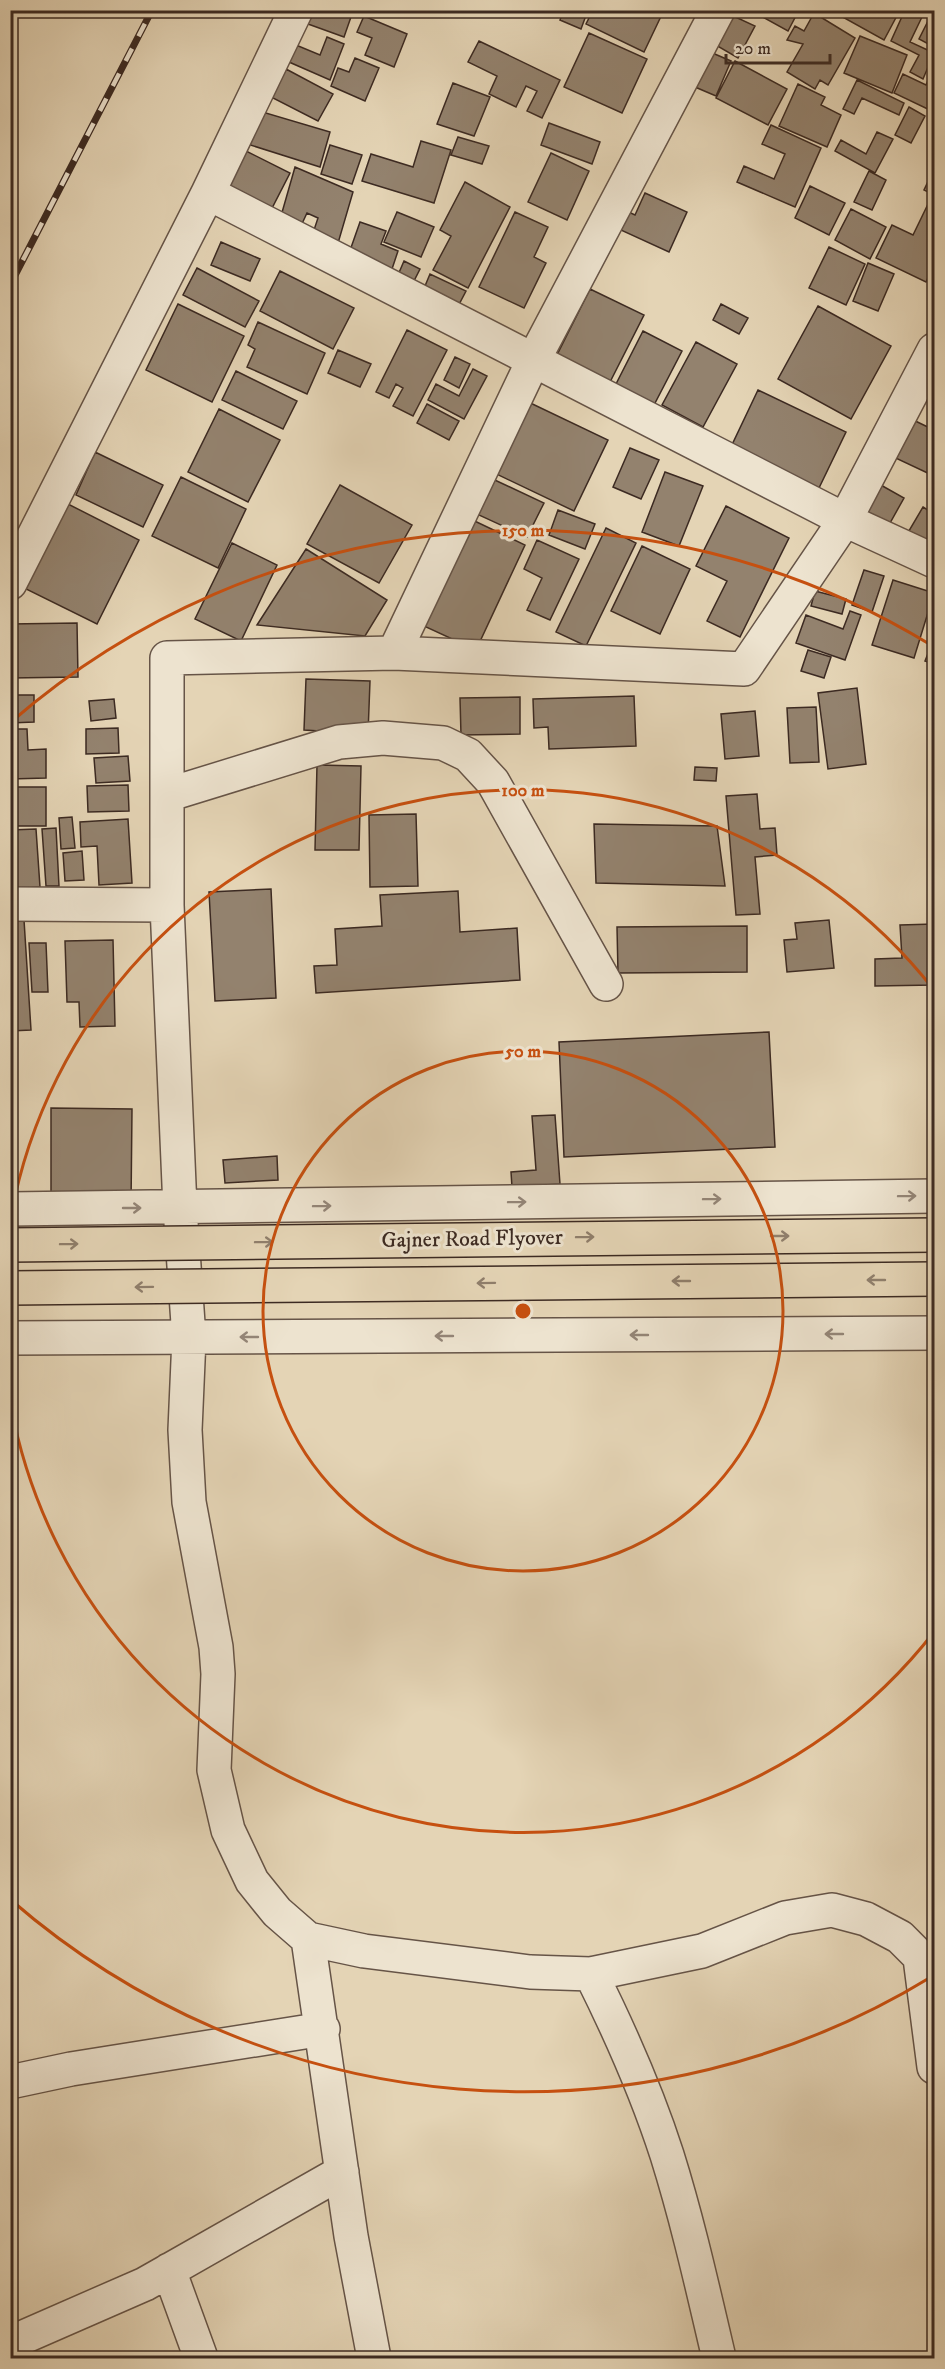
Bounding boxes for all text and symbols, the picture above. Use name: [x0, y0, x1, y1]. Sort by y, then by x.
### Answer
scale bar: [726, 27, 830, 65]
text: 20 m: [735, 38, 771, 60]
text: 150 m: [502, 520, 545, 542]
text: 100 m: [501, 780, 545, 802]
text: 50 m: [504, 1041, 541, 1063]
one-way arrow: [897, 1190, 917, 1202]
one-way arrow: [702, 1193, 722, 1205]
one-way arrow: [507, 1197, 527, 1208]
one-way arrow: [312, 1200, 332, 1212]
one-way arrow: [121, 1202, 141, 1214]
street label: Gajner Road Flyover: [381, 1224, 564, 1254]
one-way arrow: [769, 1230, 789, 1242]
one-way arrow: [574, 1231, 594, 1243]
one-way arrow: [253, 1236, 273, 1247]
one-way arrow: [58, 1238, 78, 1250]
one-way arrow: [867, 1274, 887, 1286]
one-way arrow: [672, 1275, 692, 1287]
one-way arrow: [477, 1277, 497, 1289]
one-way arrow: [135, 1281, 155, 1292]
centre of rings: [513, 1301, 533, 1321]
one-way arrow: [825, 1328, 845, 1340]
one-way arrow: [630, 1329, 650, 1341]
one-way arrow: [435, 1330, 455, 1342]
one-way arrow: [240, 1331, 260, 1343]

